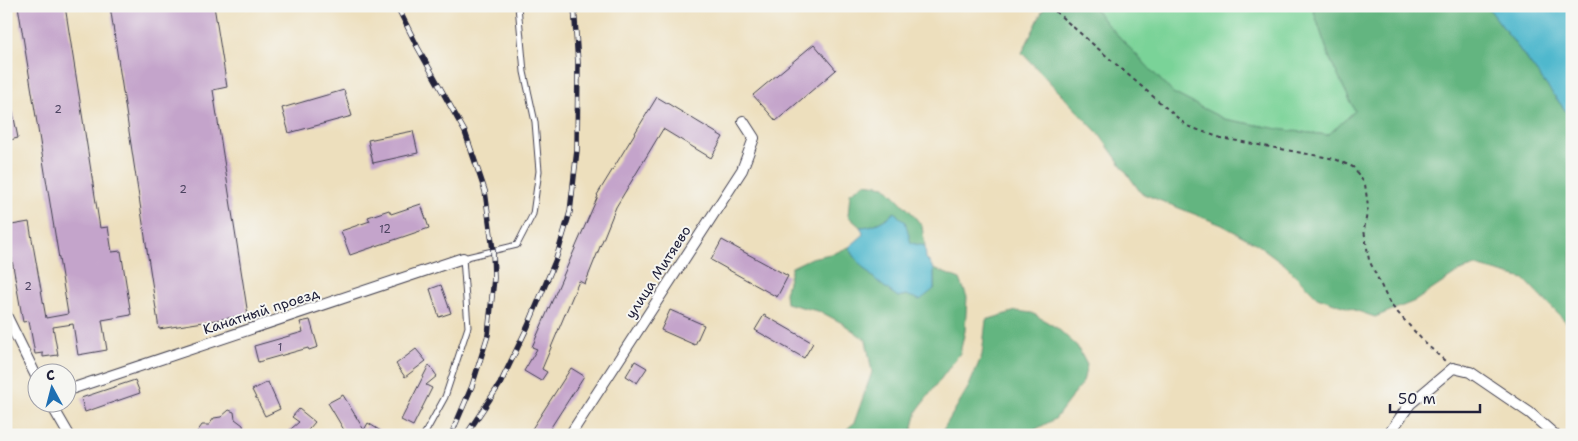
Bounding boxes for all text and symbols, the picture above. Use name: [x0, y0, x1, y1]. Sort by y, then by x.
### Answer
house number: 2: [54, 102, 62, 117]
house number: 2: [179, 182, 187, 197]
house number: 12: [379, 222, 391, 237]
street label: улица Митяево: [621, 222, 695, 322]
house number: 2: [24, 279, 32, 294]
street label: Канатный проезд: [201, 284, 321, 338]
house number: 1: [278, 340, 282, 355]
north arrow: [28, 364, 78, 414]
text: С: [45, 366, 56, 385]
scale bar: [1390, 381, 1480, 413]
text: 50 m: [1398, 389, 1436, 409]

